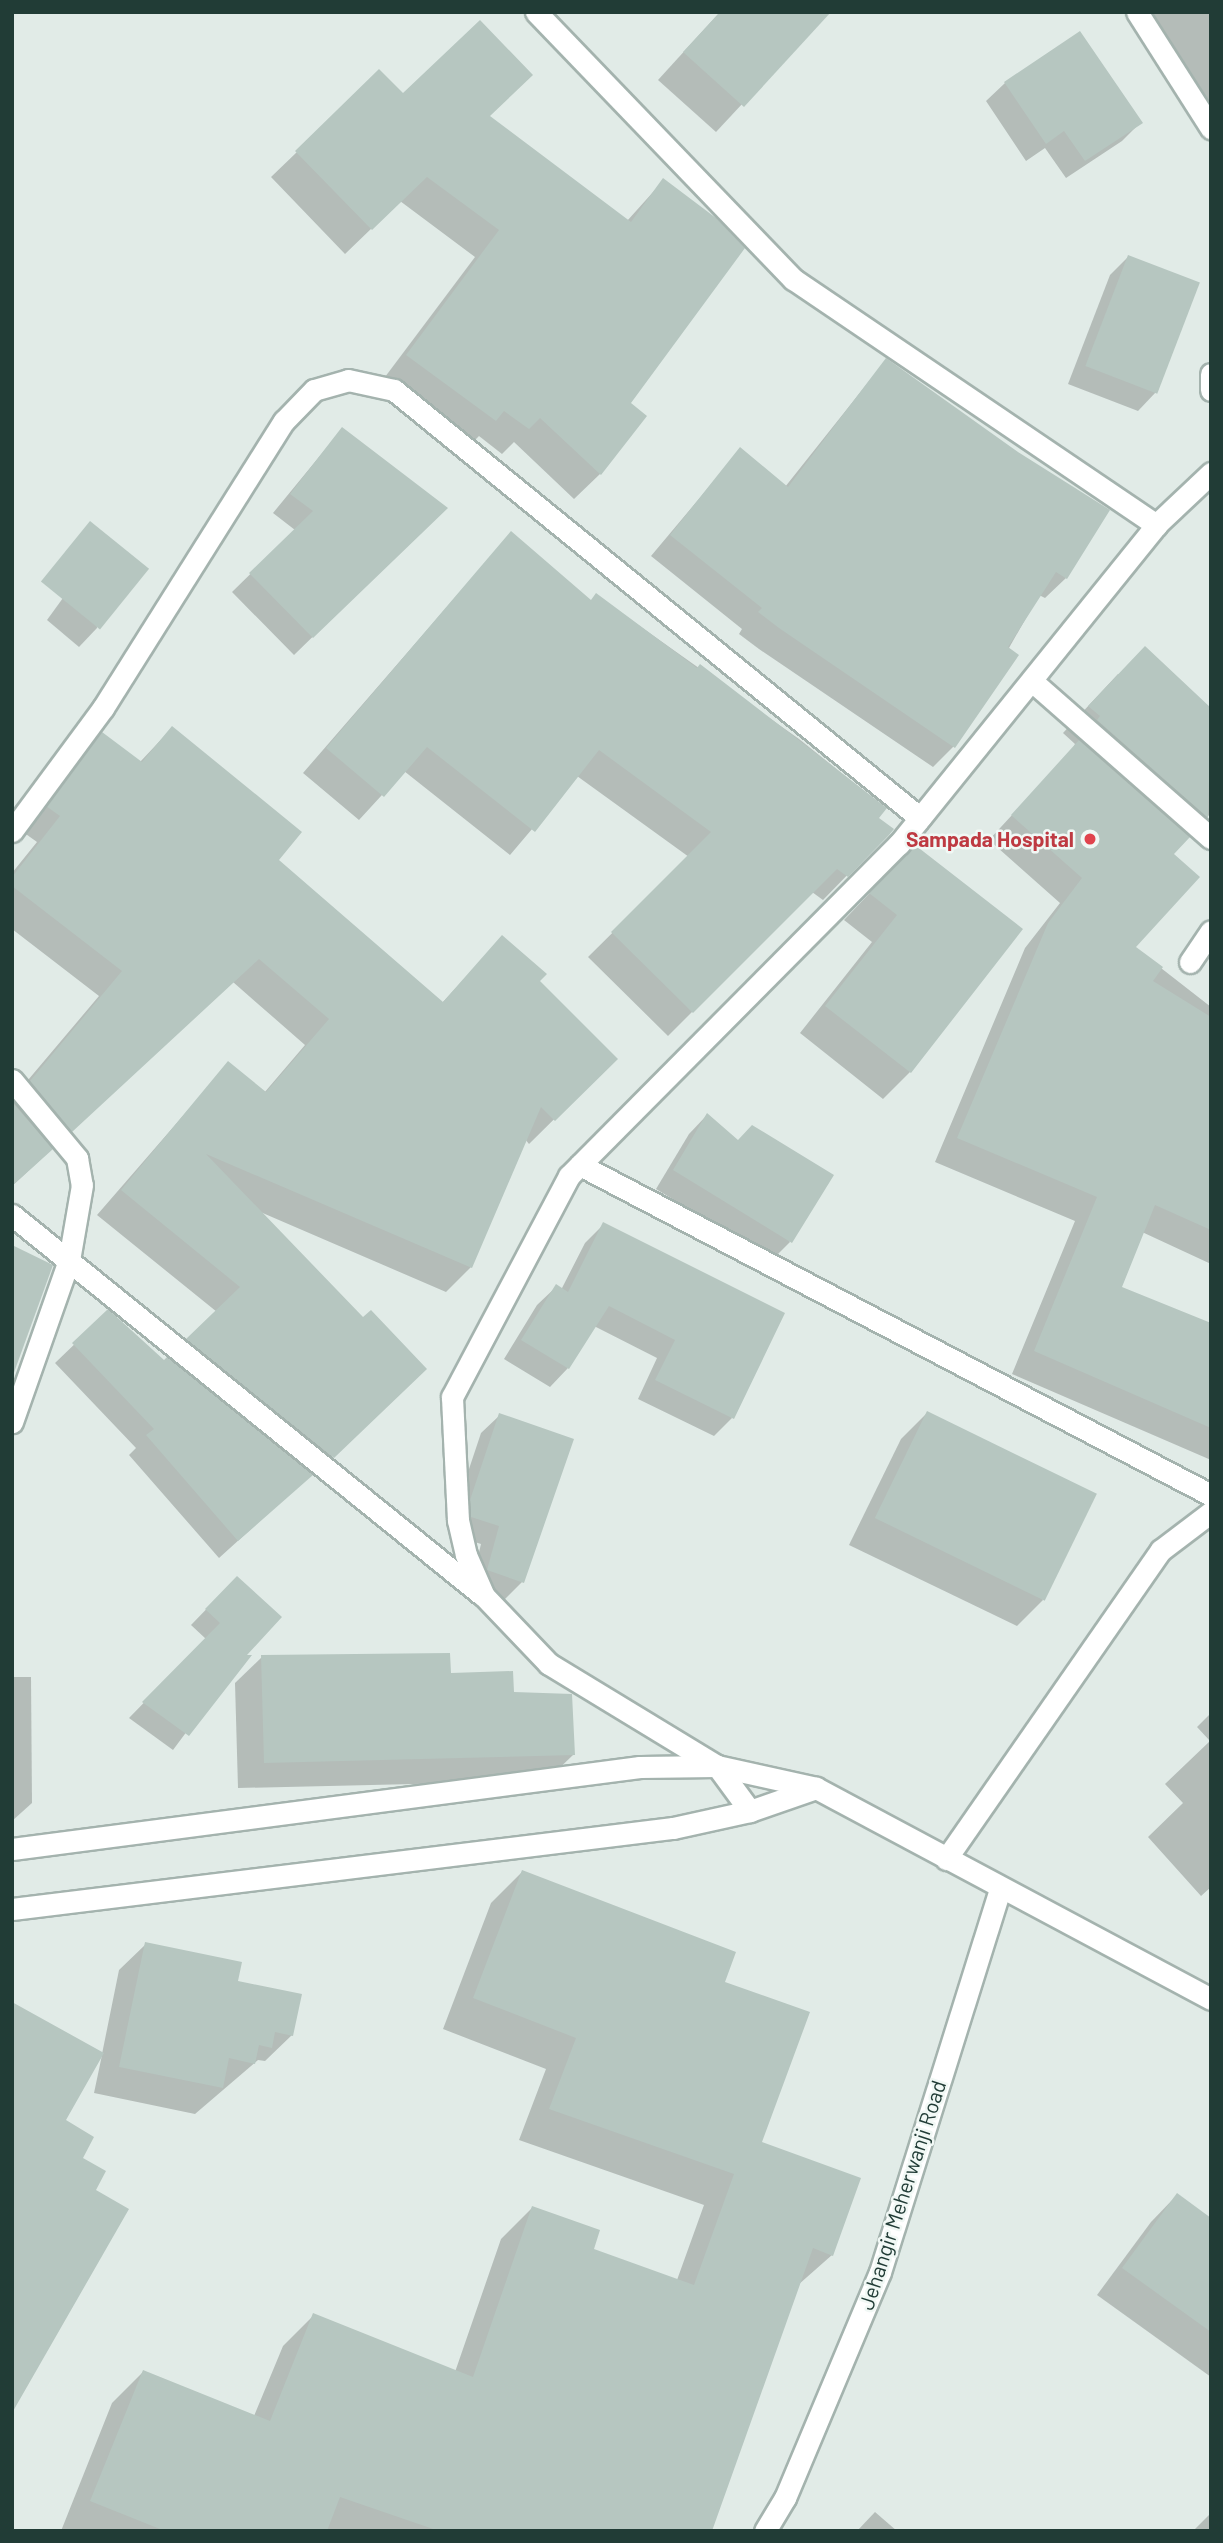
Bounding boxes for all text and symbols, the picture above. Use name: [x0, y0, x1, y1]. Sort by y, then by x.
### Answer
place label: Sampada Hospital: [906, 826, 1074, 852]
marker: Sampada Hospital: [1080, 829, 1100, 849]
street label: Jehangir Meherwanji Road: [853, 2077, 951, 2313]

